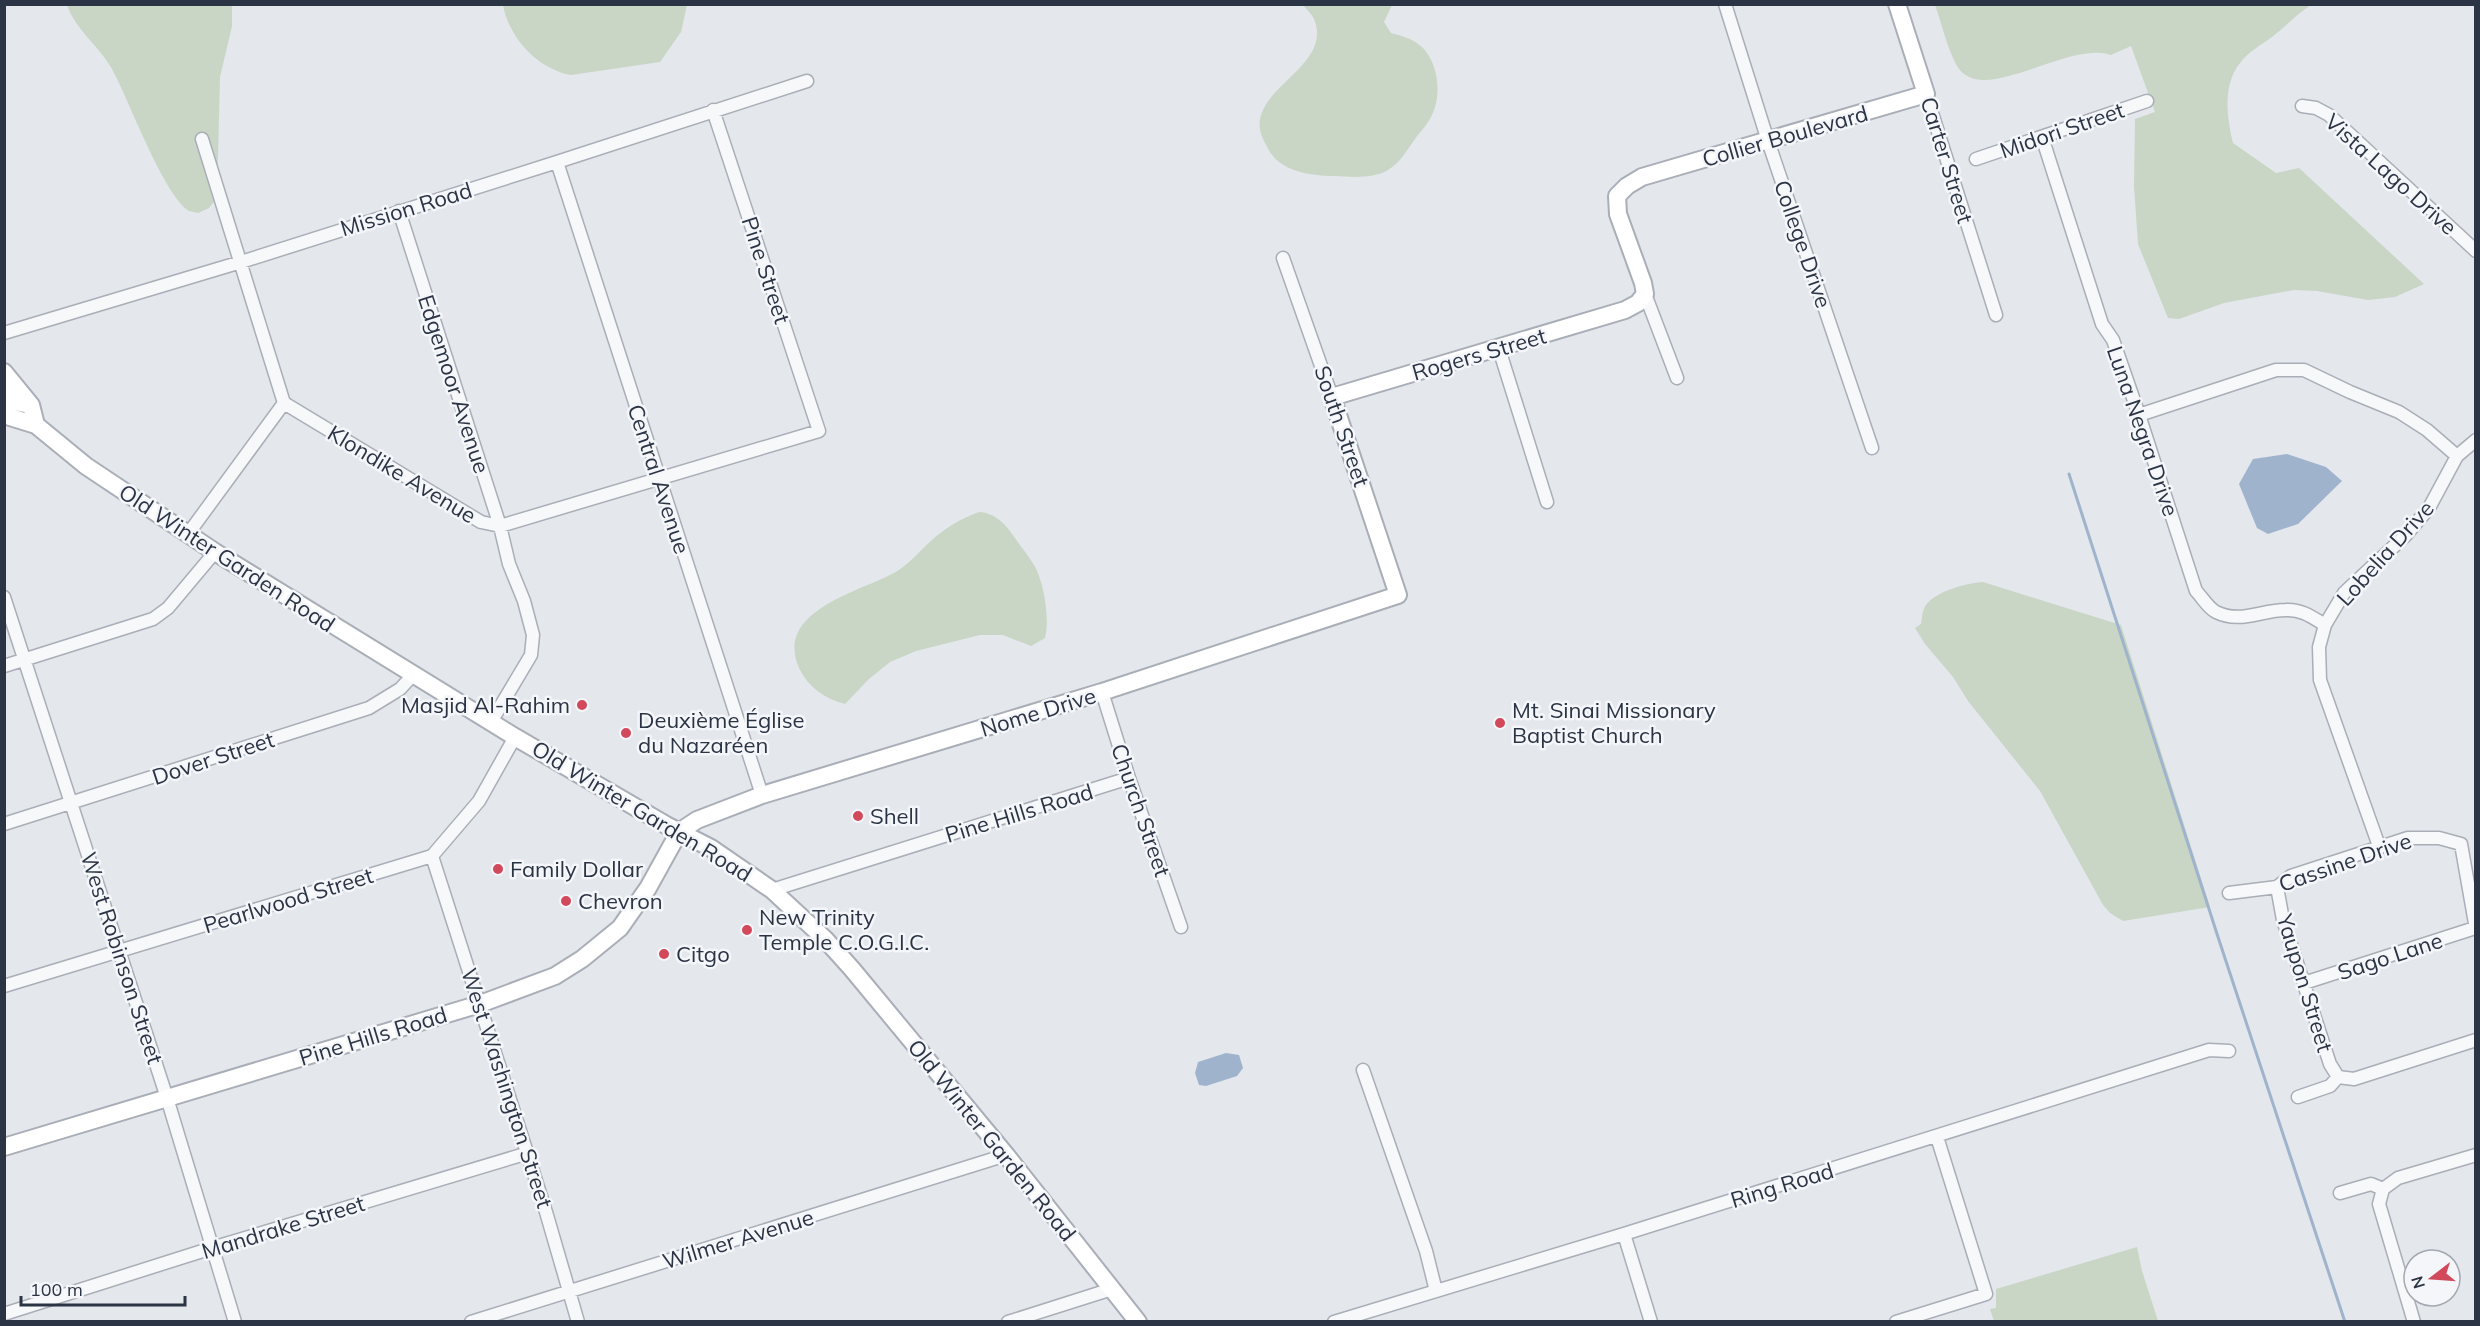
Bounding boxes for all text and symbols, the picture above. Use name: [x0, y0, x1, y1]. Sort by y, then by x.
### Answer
street label: Carter Street: [1915, 93, 1980, 227]
street label: Midori Street: [1996, 96, 2128, 164]
street label: Collier Boulevard: [1699, 99, 1871, 173]
street label: Vista Lago Drive: [2319, 107, 2463, 241]
street label: Mission Road: [337, 176, 475, 242]
street label: College Drive: [1768, 176, 1838, 312]
street label: Pine Street: [736, 213, 797, 327]
street label: Edgemoor Avenue: [412, 291, 496, 477]
street label: Rogers Street: [1409, 321, 1550, 386]
street label: Luna Negra Drive: [2101, 342, 2185, 520]
street label: South Street: [1308, 362, 1376, 490]
street label: Central Avenue: [622, 401, 696, 557]
street label: Klondike Avenue: [323, 419, 481, 529]
street label: Old Winter Garden Road: [114, 478, 340, 638]
street label: Lobelia Drive: [2330, 495, 2440, 611]
street label: Nome Drive: [977, 681, 1099, 743]
place label: Masjid Al-Rahim: [401, 691, 570, 719]
place label: Mt. Sinai Missionary Baptist Church: [1512, 696, 1716, 749]
marker: Masjid Al-Rahim: [575, 698, 589, 712]
place label: Deuxième Église du Nazaréen: [638, 706, 805, 759]
marker: Mt. Sinai Missionary Baptist Church: [1493, 716, 1507, 730]
street label: Dover Street: [148, 725, 278, 791]
marker: Deuxième Église du Nazaréen: [619, 726, 633, 740]
street label: Old Winter Garden Road: [527, 734, 757, 888]
street label: Church Street: [1105, 740, 1177, 880]
street label: Pine Hills Road: [942, 777, 1096, 849]
place label: Shell: [870, 802, 919, 830]
marker: Shell: [851, 809, 865, 823]
street label: Cassine Drive: [2275, 826, 2415, 898]
street label: West Robinson Street: [75, 848, 170, 1068]
place label: Family Dollar: [510, 855, 643, 883]
street label: Pearlwood Street: [200, 861, 377, 939]
marker: Family Dollar: [491, 862, 505, 876]
place label: Chevron: [578, 887, 663, 915]
marker: Chevron: [559, 894, 573, 908]
place label: New Trinity Temple C.O.G.I.C.: [759, 903, 929, 956]
street label: Yaupon Street: [2270, 910, 2339, 1056]
marker: New Trinity Temple C.O.G.I.C.: [740, 923, 754, 937]
street label: Sago Lane: [2334, 926, 2446, 986]
place label: Citgo: [676, 940, 730, 968]
marker: Citgo: [657, 947, 671, 961]
street label: West Washington Street: [455, 965, 559, 1212]
street label: Pine Hills Road: [296, 1000, 450, 1072]
street label: Old Winter Garden Road: [902, 1033, 1082, 1247]
street label: Ring Road: [1727, 1156, 1837, 1214]
street label: Mandrake Street: [198, 1189, 368, 1265]
street label: Wilmer Avenue: [659, 1203, 817, 1275]
north arrow: [2402, 1248, 2462, 1308]
scale bar: [21, 1269, 184, 1307]
text: N: [2406, 1274, 2429, 1291]
text: 100 m: [30, 1278, 83, 1301]

